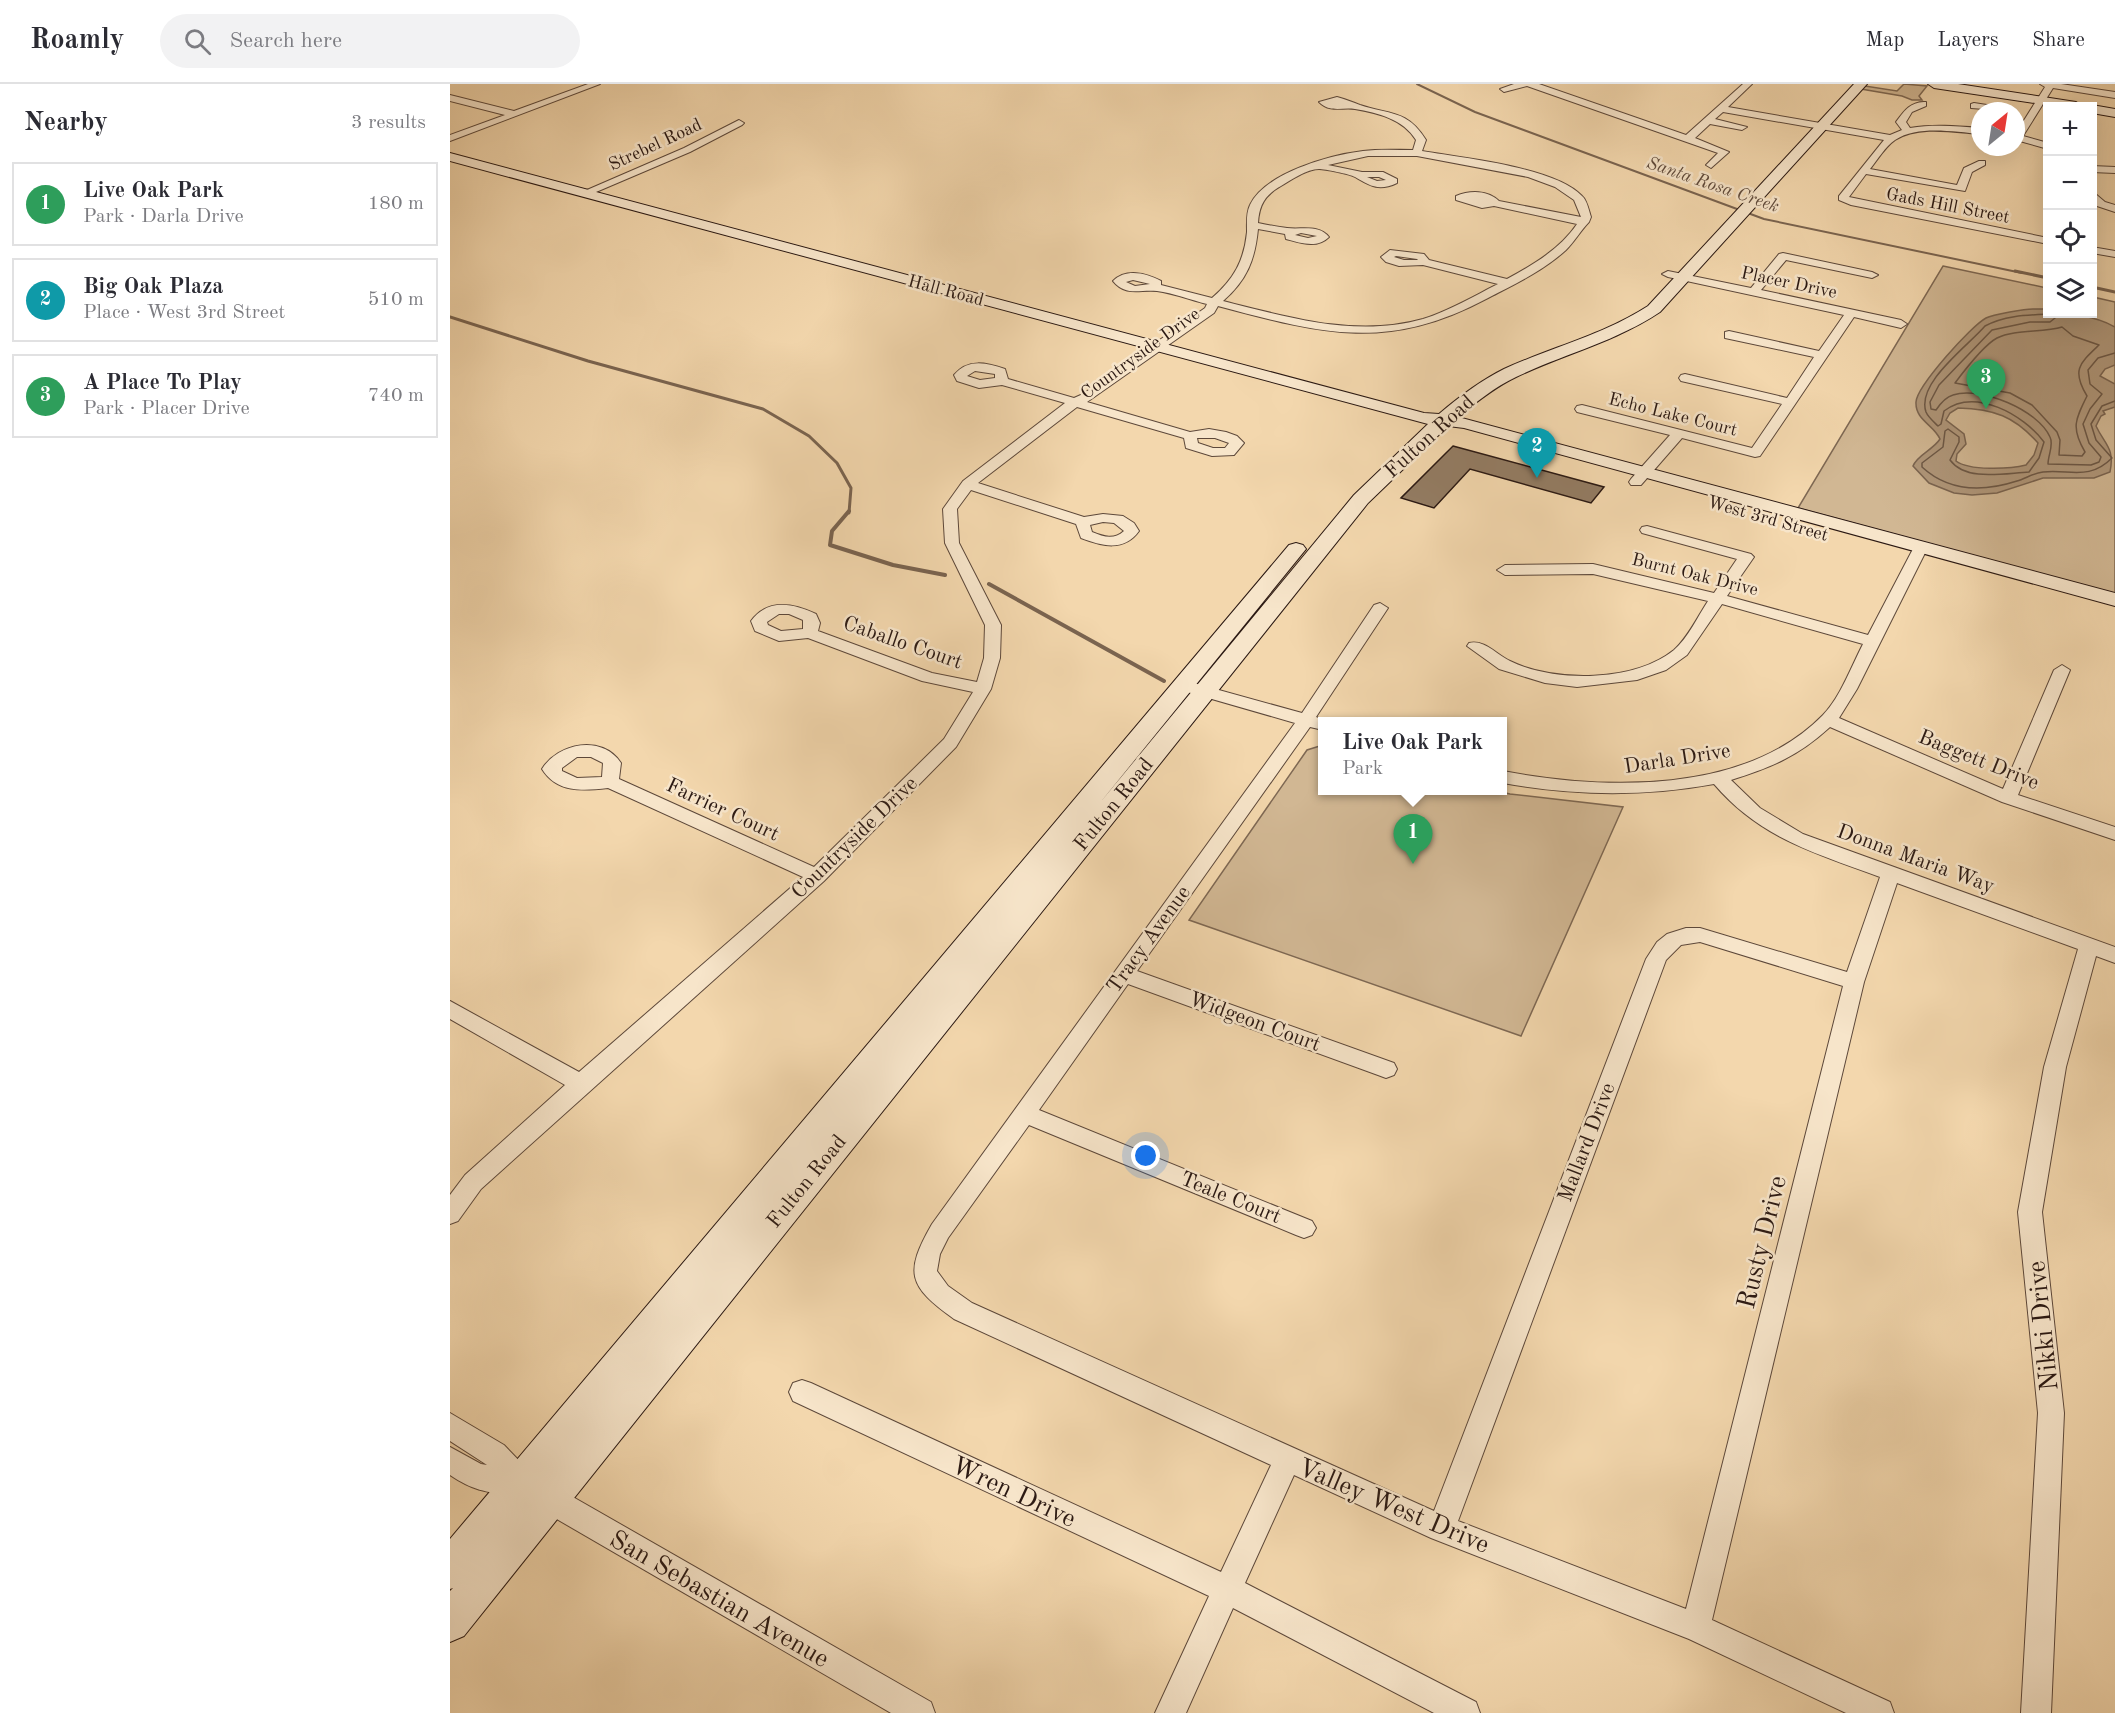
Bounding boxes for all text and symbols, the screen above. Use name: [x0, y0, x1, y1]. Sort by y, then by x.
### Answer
search box: [160, 14, 580, 68]
icon: search: [181, 25, 214, 58]
text: Roamly: [30, 27, 124, 55]
text: Search here: [229, 30, 342, 52]
text: Map: [1865, 30, 1904, 51]
text: Layers: [1937, 30, 1999, 51]
text: Share: [2032, 30, 2085, 51]
north arrow: [1971, 102, 2025, 156]
map controls: [2043, 102, 2097, 318]
button: +: [2043, 102, 2097, 156]
text: Nearby: [24, 110, 108, 136]
text: 3 results: [351, 113, 426, 133]
street label: Strebel Road: [606, 115, 705, 174]
water label: Santa Rosa Creek: [1644, 154, 1781, 216]
button: −: [2043, 156, 2097, 210]
text: Live Oak Park: [83, 180, 224, 202]
street label: Gads Hill Street: [1884, 185, 2011, 227]
text: 1: [40, 194, 51, 214]
text: 180 m: [368, 194, 424, 214]
text: Park · Darla Drive: [83, 207, 244, 227]
button: locate: [2043, 210, 2097, 264]
street label: Placer Drive: [1739, 264, 1838, 302]
button: layers: [2043, 264, 2097, 318]
street label: Hall Road: [906, 272, 986, 310]
text: Big Oak Plaza: [83, 276, 224, 298]
text: 2: [40, 290, 51, 310]
text: 510 m: [368, 290, 424, 310]
text: Place · West 3rd Street: [83, 303, 285, 323]
street label: Countryside Drive: [1078, 305, 1203, 403]
pin: 3: [1966, 360, 2006, 409]
text: A Place To Play: [83, 372, 242, 394]
text: 3: [40, 386, 51, 406]
text: 740 m: [368, 386, 424, 406]
street label: Echo Lake Court: [1607, 390, 1739, 440]
street label: Fulton Road: [1381, 392, 1479, 483]
text: Park · Placer Drive: [83, 399, 250, 419]
pin: 2: [1518, 428, 1556, 478]
street label: West 3rd Street: [1705, 493, 1830, 545]
street label: Burnt Oak Drive: [1630, 551, 1760, 599]
street label: Caballo Court: [840, 613, 965, 674]
popup: [1318, 717, 1507, 795]
street label: Baggett Drive: [1915, 727, 2042, 794]
text: Live Oak Park: [1342, 732, 1483, 754]
street label: Darla Drive: [1622, 741, 1732, 778]
street label: Fulton Road: [1070, 754, 1158, 855]
text: Park: [1342, 759, 1383, 779]
street label: Countryside Drive: [788, 773, 922, 903]
street label: Farrier Court: [663, 775, 782, 846]
pin: 1: [1394, 814, 1432, 864]
street label: Donna Maria Way: [1834, 821, 1997, 898]
street label: Tracy Avenue: [1103, 882, 1195, 997]
street label: Widgeon Court: [1186, 989, 1323, 1056]
street label: Mallard Drive: [1555, 1080, 1620, 1205]
street label: Fulton Road: [763, 1131, 851, 1232]
your location: [1131, 1141, 1160, 1170]
street label: Teale Court: [1177, 1169, 1284, 1228]
street label: Rusty Drive: [1734, 1173, 1792, 1312]
street label: Nikki Drive: [2024, 1259, 2064, 1392]
street label: Wren Drive: [947, 1453, 1079, 1533]
street label: Valley West Drive: [1294, 1455, 1493, 1559]
street label: San Sebastian Avenue: [605, 1526, 833, 1673]

